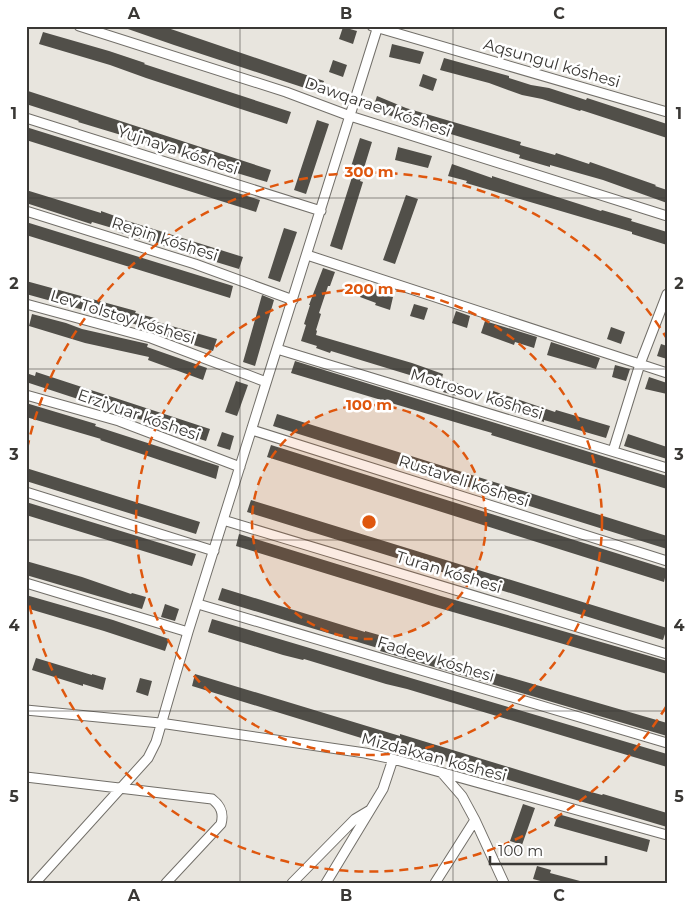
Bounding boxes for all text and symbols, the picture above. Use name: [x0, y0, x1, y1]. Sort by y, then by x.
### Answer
text: A: [127, 4, 141, 23]
text: B: [340, 4, 352, 23]
text: C: [553, 4, 565, 23]
street label: Aqsungul kóshesi: [481, 34, 623, 92]
street label: Dawqaraev kóshesi: [302, 73, 454, 141]
text: 1: [11, 104, 17, 123]
text: 1: [676, 104, 682, 123]
street label: Yujnaya kóshesi: [115, 121, 241, 179]
text: 300 m: [343, 162, 394, 181]
street label: Repin kóshesi: [109, 213, 221, 265]
text: 2: [9, 274, 19, 293]
text: 2: [674, 274, 684, 293]
text: 200 m: [344, 279, 394, 298]
street label: Lev Tolstoy kóshesi: [48, 286, 198, 348]
street label: Motrosov kóshesi: [408, 365, 546, 423]
street label: Erziyuar kóshesi: [75, 385, 203, 445]
text: 100 m: [346, 395, 392, 414]
text: 3: [8, 445, 19, 464]
text: 3: [673, 445, 684, 464]
street label: Rustaveli kóshesi: [396, 451, 532, 511]
centre of rings: [360, 513, 378, 531]
street label: Turan kóshesi: [394, 547, 504, 597]
text: 4: [8, 616, 20, 635]
text: 4: [673, 616, 685, 635]
street label: Fadeev kóshesi: [375, 632, 497, 686]
street label: Mizdakxan kóshesi: [359, 728, 509, 786]
text: 5: [9, 787, 19, 806]
text: 5: [674, 787, 684, 806]
scale bar: [490, 834, 607, 866]
text: 100 m: [498, 841, 543, 860]
text: A: [127, 886, 141, 905]
text: B: [340, 886, 352, 905]
text: C: [553, 886, 565, 905]

